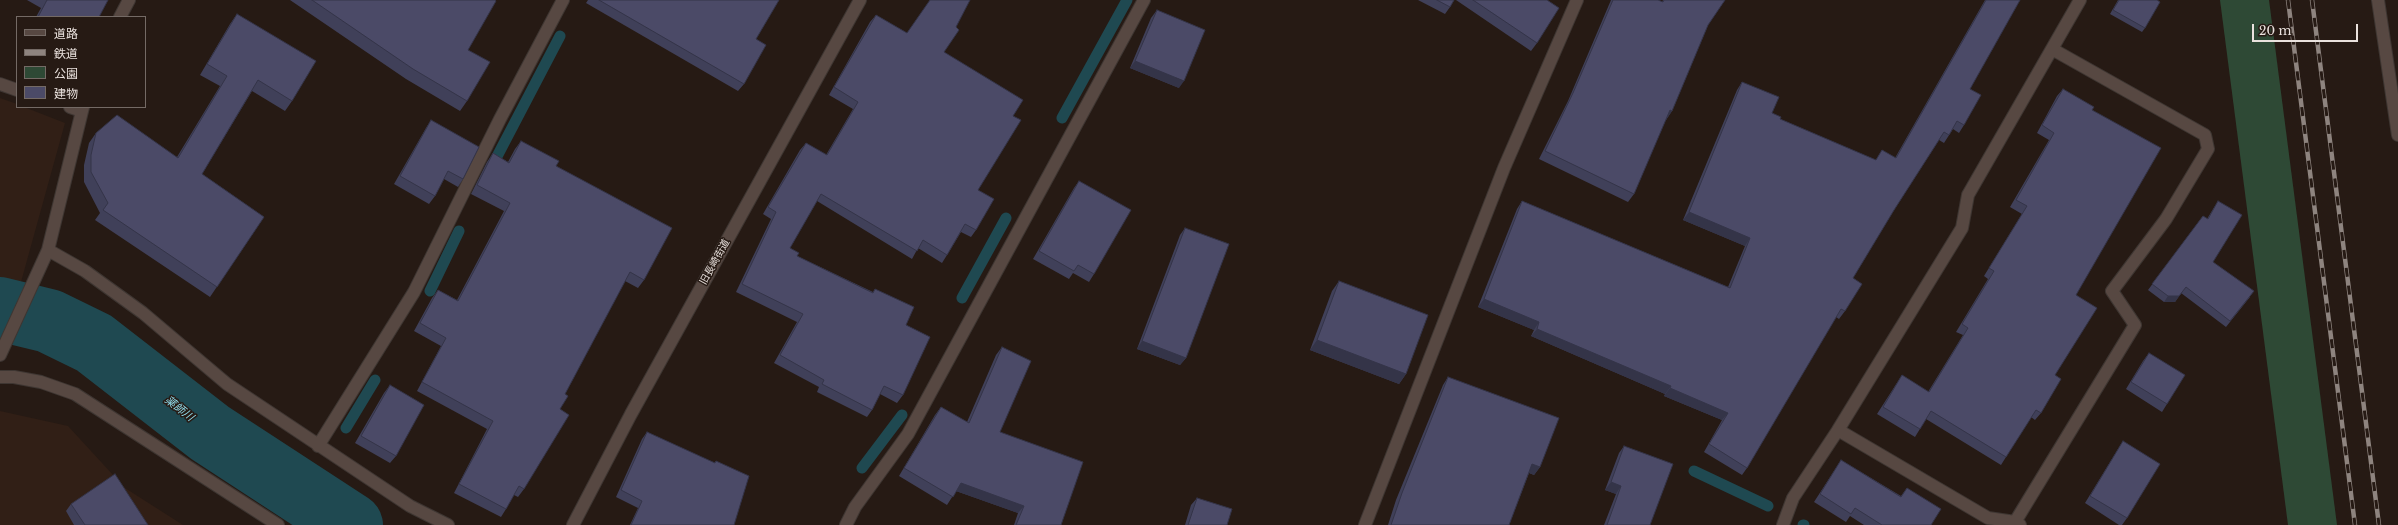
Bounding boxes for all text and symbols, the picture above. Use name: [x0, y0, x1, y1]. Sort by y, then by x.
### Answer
legend: [16, 16, 146, 108]
scale bar: [2254, 16, 2360, 42]
text: 20 m: [2259, 23, 2291, 38]
text: 道路: [54, 26, 78, 41]
text: 鉄道: [54, 46, 78, 61]
text: 公園: [54, 66, 78, 81]
text: 建物: [54, 86, 78, 101]
street label: 旧長崎街道: [698, 237, 732, 287]
water label: 薬師川: [162, 394, 196, 424]

